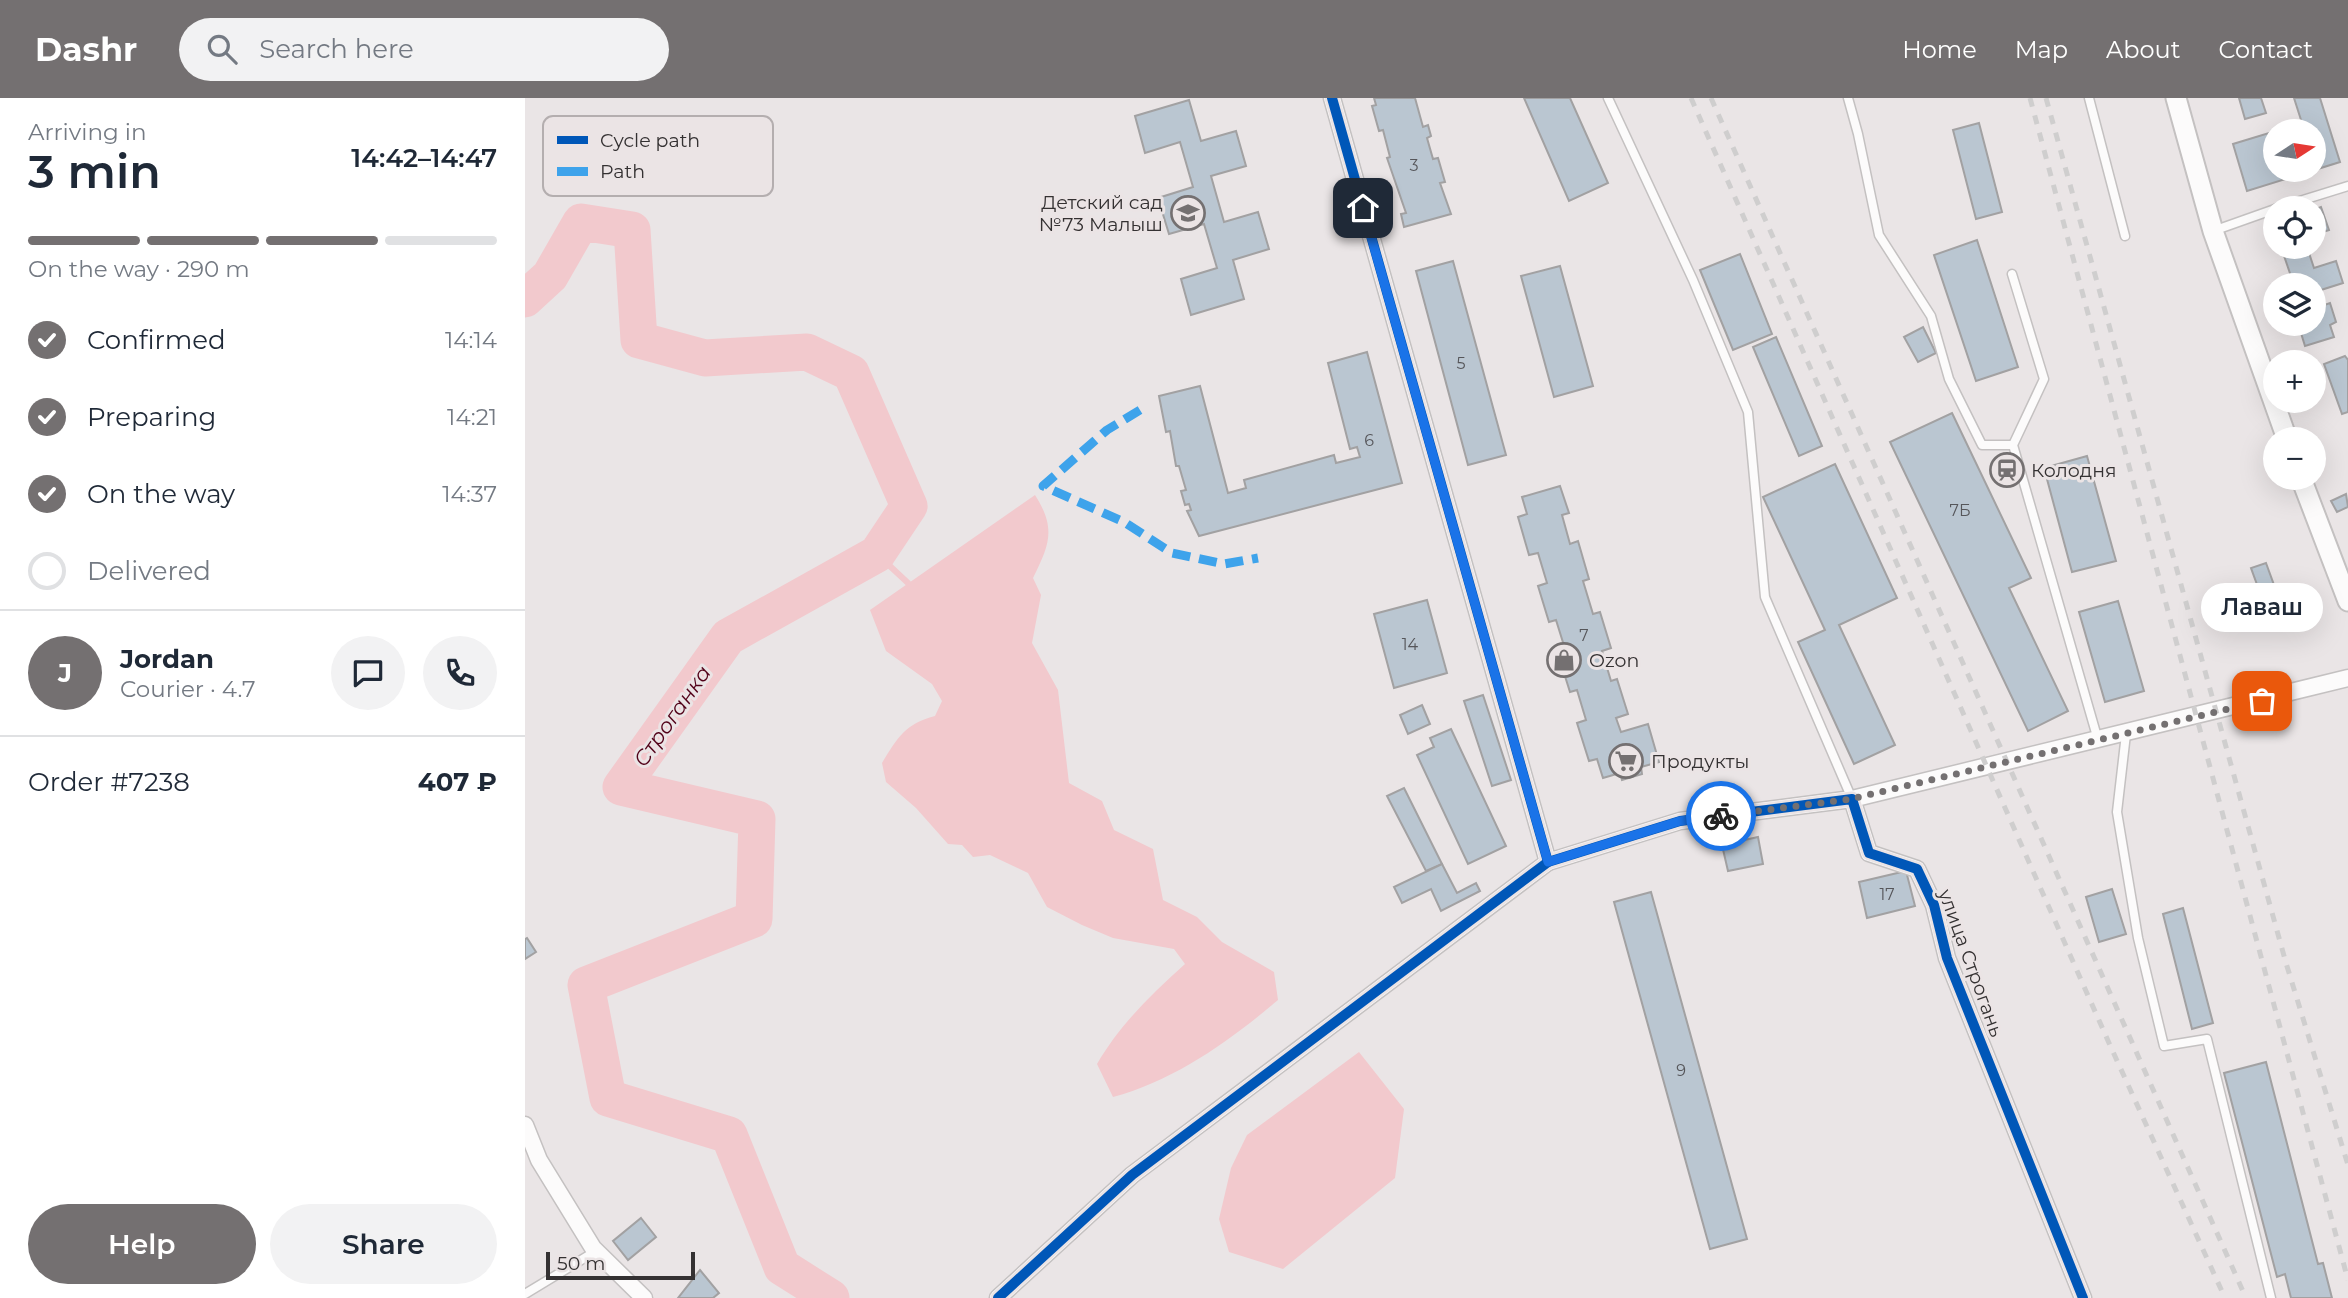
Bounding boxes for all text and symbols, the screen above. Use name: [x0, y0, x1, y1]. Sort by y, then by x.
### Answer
search box: [179, 18, 669, 81]
text: Dashr: [35, 29, 137, 69]
icon: search: [203, 30, 241, 68]
text: Search here: [259, 33, 414, 65]
text: Home: [1902, 35, 1977, 64]
text: Map: [2015, 35, 2068, 64]
text: About: [2106, 35, 2180, 64]
text: Contact: [2218, 35, 2313, 64]
legend: [543, 116, 773, 196]
text: Arriving in: [28, 118, 147, 146]
north arrow: [2263, 119, 2326, 182]
map controls: [2263, 119, 2326, 490]
text: Cycle path: [600, 129, 700, 152]
text: 14:42–14:47: [351, 142, 497, 174]
text: 3 min: [28, 143, 161, 200]
house number: 3: [1409, 156, 1419, 175]
text: Path: [600, 160, 645, 183]
pin: [1333, 178, 1393, 238]
icon: home: [1344, 189, 1382, 227]
place label: Детский сад №73 Малыш: [1039, 191, 1163, 236]
school or university icon: Детский сад №73 Малыш: [1169, 194, 1207, 232]
button: locate: [2263, 196, 2326, 259]
text: On the way · 290 m: [28, 255, 250, 283]
button: layers: [2263, 273, 2326, 336]
icon: check: [28, 321, 66, 359]
text: Confirmed: [87, 324, 226, 356]
text: 14:14: [445, 326, 497, 354]
button: +: [2263, 350, 2326, 413]
house number: 5: [1456, 354, 1466, 373]
icon: check: [28, 398, 66, 436]
text: Preparing: [87, 401, 216, 433]
text: 14:21: [447, 403, 497, 431]
button: −: [2263, 427, 2326, 490]
house number: 6: [1364, 431, 1374, 450]
station icon: Колодня: [1988, 451, 2026, 489]
place label: Колодня: [2031, 459, 2117, 482]
icon: check: [28, 475, 66, 513]
text: On the way: [87, 478, 235, 510]
text: 14:37: [442, 480, 497, 508]
house number: 7Б: [1949, 501, 1971, 520]
text: Delivered: [87, 555, 211, 587]
callout: Лаваш: [2201, 582, 2323, 631]
text: Лаваш: [2221, 593, 2303, 621]
house number: 7: [1579, 626, 1589, 645]
house number: 14: [1402, 635, 1419, 654]
button: chat: [331, 636, 405, 710]
button: phone: [423, 636, 497, 710]
shop icon: Ozon: [1545, 641, 1583, 679]
text: Jordan: [120, 643, 214, 675]
place label: Ozon: [1589, 649, 1639, 672]
text: J: [58, 657, 72, 689]
water label: Строганка: [628, 661, 716, 771]
pin: [2232, 671, 2292, 731]
text: Courier · 4.7: [120, 675, 256, 703]
icon: bag: [2243, 682, 2281, 720]
supermarket icon: Продукты: [1607, 742, 1645, 780]
place label: Продукты: [1651, 750, 1749, 773]
text: Order #7238: [28, 766, 190, 798]
text: 407 ₽: [418, 766, 497, 798]
courier: [1686, 781, 1756, 851]
icon: bike: [1702, 797, 1740, 835]
house number: 17: [1879, 885, 1895, 904]
street label: улица Строгань: [1933, 885, 2008, 1040]
house number: 9: [1676, 1061, 1686, 1080]
button: Help: [28, 1204, 256, 1284]
button: Share: [270, 1204, 497, 1284]
scale bar: [546, 1249, 695, 1281]
text: 50 m: [557, 1252, 605, 1275]

